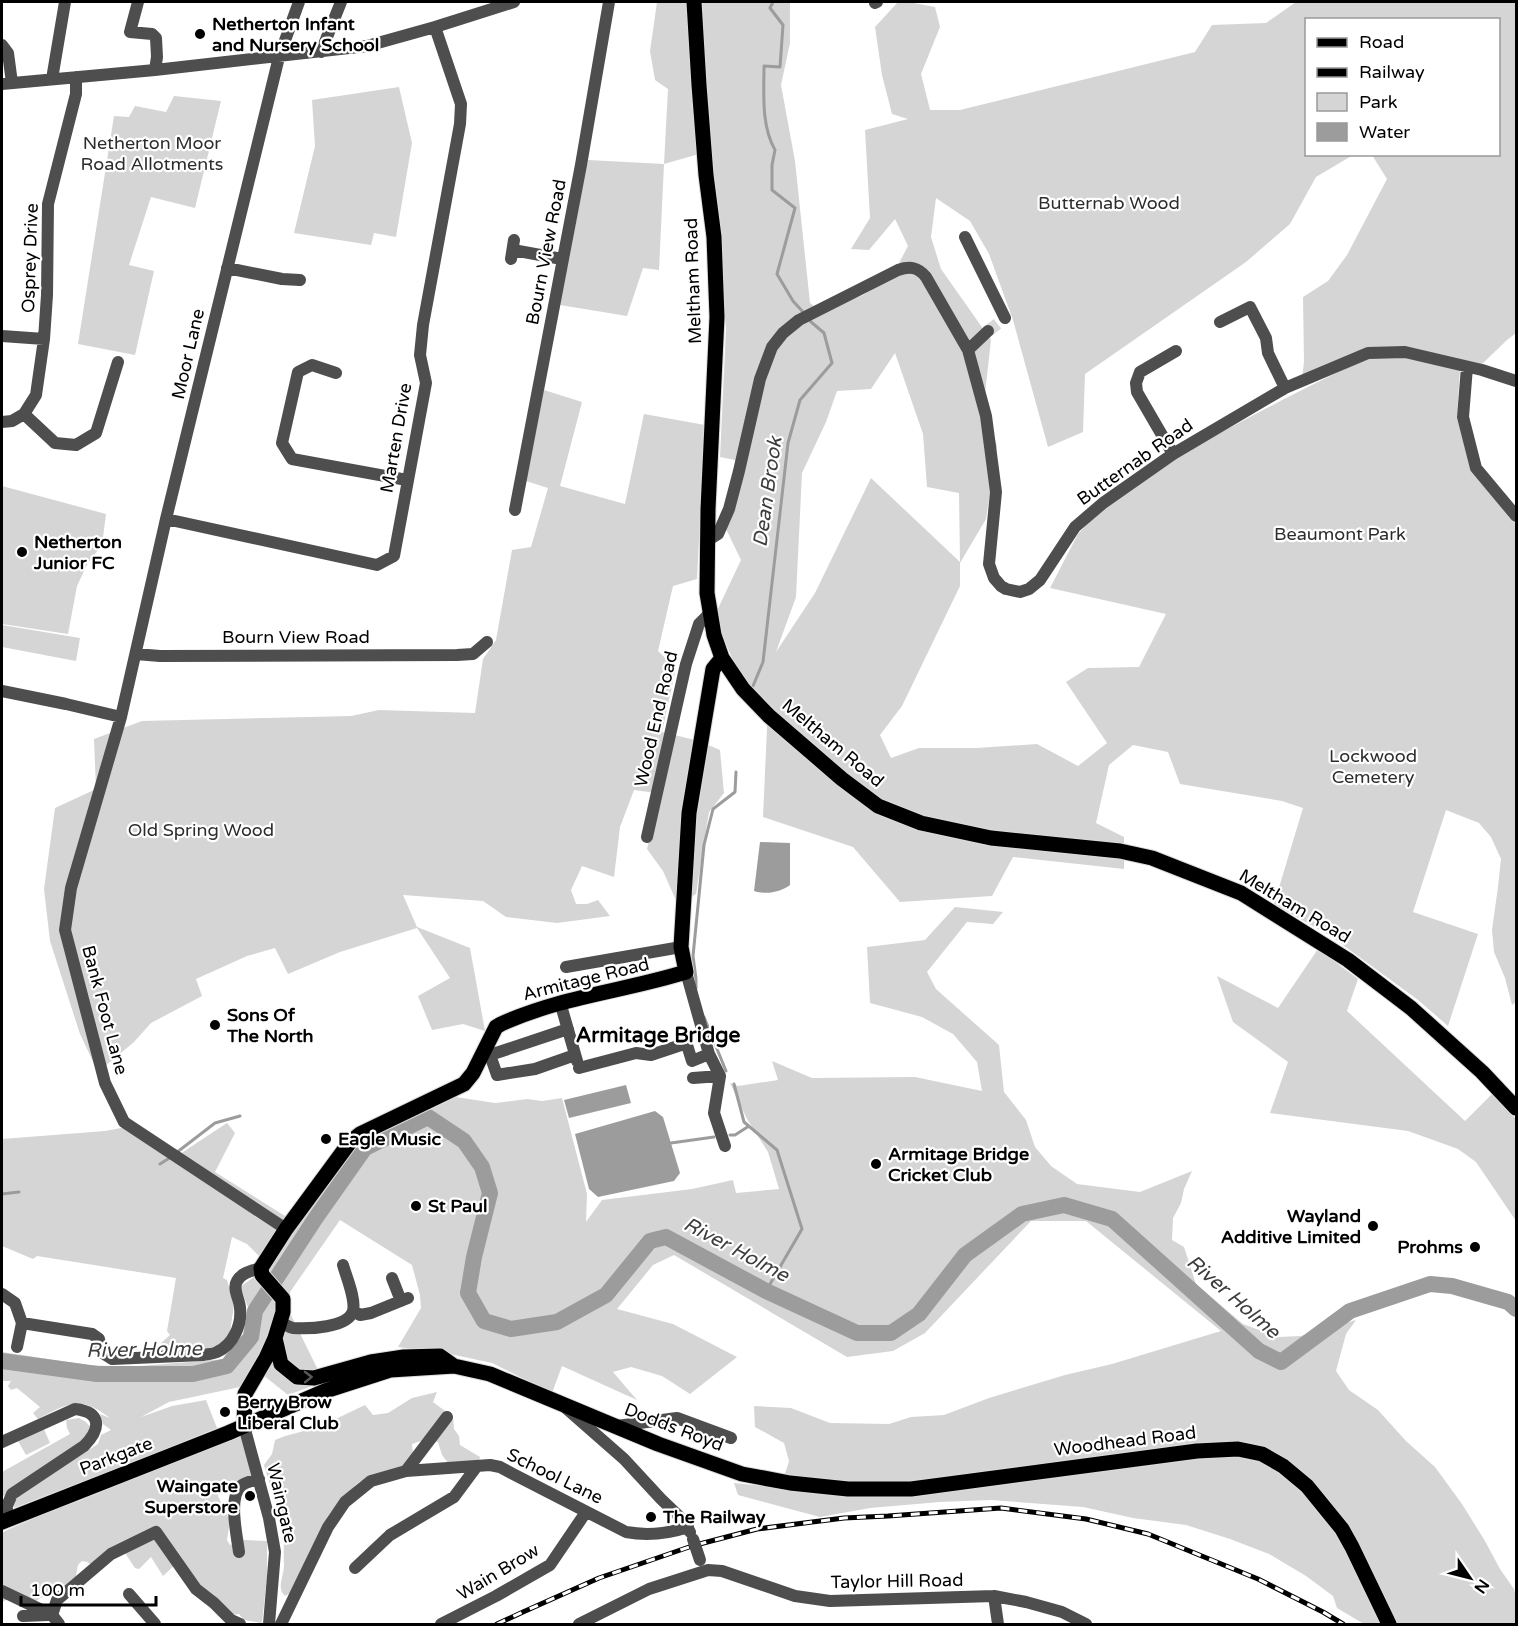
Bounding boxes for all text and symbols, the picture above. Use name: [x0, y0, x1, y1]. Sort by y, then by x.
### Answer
place label: Netherton Infant and Nursery School: [212, 13, 379, 56]
legend: [1305, 18, 1500, 156]
marker: Netherton Infant and Nursery School: [193, 27, 207, 41]
text: Road: [1359, 31, 1404, 53]
text: Railway: [1359, 61, 1425, 83]
text: Park: [1359, 91, 1398, 113]
text: Water: [1359, 121, 1410, 143]
park label: Netherton Moor Road Allotments: [81, 132, 223, 175]
street label: Bourn View Road: [521, 177, 571, 327]
park label: Butternab Wood: [1038, 192, 1180, 214]
street label: Osprey Drive: [17, 203, 43, 313]
street label: Meltham Road: [680, 218, 706, 344]
street label: Moor Lane: [167, 307, 209, 401]
street label: Marten Drive: [376, 381, 416, 495]
street label: Butternab Road: [1073, 414, 1197, 510]
water label: Dean Brook: [748, 433, 788, 549]
park label: Beaumont Park: [1274, 523, 1406, 545]
place label: Netherton Junior FC: [33, 531, 122, 574]
marker: Netherton Junior FC: [15, 545, 29, 559]
street label: Bourn View Road: [222, 626, 370, 648]
street label: Wood End Road: [630, 649, 682, 789]
street label: Meltham Road: [778, 694, 888, 792]
park label: Lockwood Cemetery: [1329, 745, 1417, 788]
park label: Old Spring Wood: [128, 819, 274, 841]
street label: Meltham Road: [1235, 864, 1355, 948]
street label: Bank Foot Lane: [77, 943, 133, 1077]
street label: Armitage Road: [520, 953, 652, 1005]
place label: Sons Of The North: [226, 1004, 314, 1047]
marker: Sons Of The North: [208, 1018, 222, 1032]
district label: Armitage Bridge: [576, 1023, 740, 1048]
place label: Eagle Music: [338, 1128, 441, 1150]
marker: Eagle Music: [319, 1132, 333, 1146]
place label: Armitage Bridge Cricket Club: [888, 1143, 1029, 1186]
marker: Armitage Bridge Cricket Club: [869, 1157, 883, 1171]
place label: St Paul: [428, 1195, 487, 1217]
marker: St Paul: [409, 1199, 423, 1213]
place label: Wayland Additive Limited: [1221, 1205, 1361, 1248]
water label: River Holme: [679, 1212, 794, 1288]
marker: Wayland Additive Limited: [1366, 1219, 1380, 1233]
place label: Prohms: [1397, 1236, 1463, 1258]
marker: Prohms: [1468, 1240, 1482, 1254]
water label: River Holme: [1182, 1250, 1286, 1345]
water label: River Holme: [86, 1337, 204, 1363]
one-way arrow: [304, 1371, 313, 1383]
place label: Berry Brow Liberal Club: [237, 1391, 339, 1434]
street label: Dodds Royd: [621, 1398, 727, 1456]
marker: Berry Brow Liberal Club: [218, 1405, 232, 1419]
street label: Woodhead Road: [1053, 1421, 1197, 1461]
street label: Parkgate: [76, 1432, 156, 1480]
street label: School Lane: [503, 1443, 607, 1509]
street label: Waingate: [262, 1461, 302, 1545]
place label: Waingate Superstore: [145, 1475, 238, 1518]
marker: Waingate Superstore: [243, 1489, 257, 1503]
place label: The Railway: [662, 1506, 766, 1528]
marker: The Railway: [644, 1510, 658, 1524]
street label: Wain Brow: [453, 1539, 543, 1605]
north arrow: [1440, 1548, 1500, 1608]
scale bar: [21, 1569, 156, 1607]
street label: Taylor Hill Road: [830, 1569, 964, 1593]
text: N: [1470, 1575, 1493, 1597]
text: 100 m: [30, 1579, 85, 1601]

